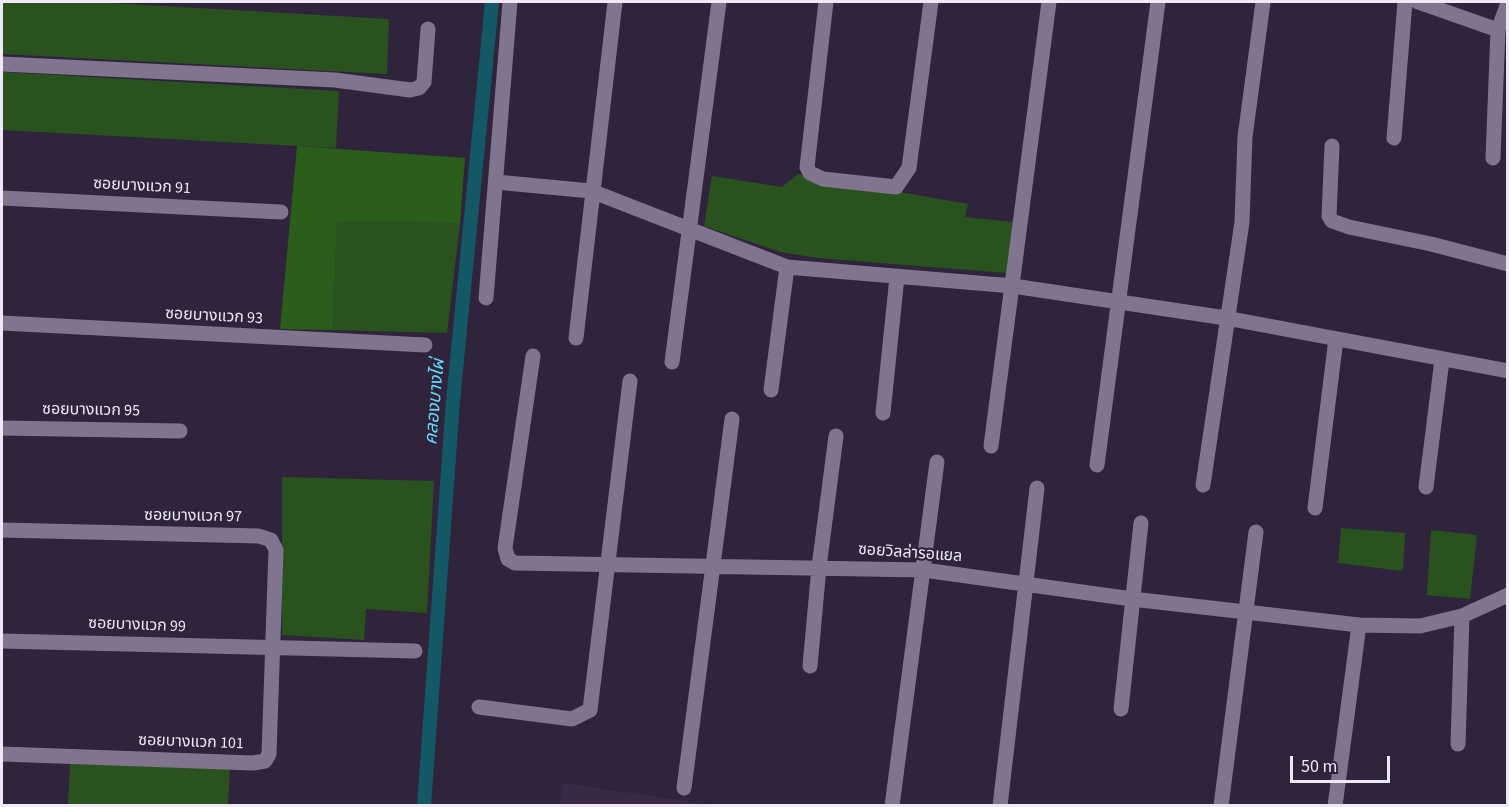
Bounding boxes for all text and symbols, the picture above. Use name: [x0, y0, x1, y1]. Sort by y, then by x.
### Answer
street label: ซอยบางแวก 91: [93, 175, 191, 199]
street label: ซอยบางแวก 93: [165, 305, 263, 329]
water label: คลองบางไผ่: [421, 358, 451, 446]
street label: ซอยบางแวก 95: [42, 401, 140, 421]
street label: ซอยบางแวก 97: [144, 507, 242, 527]
street label: ซอยวิลล่ารอแยล: [857, 541, 963, 567]
street label: ซอยบางแวก 99: [88, 615, 186, 637]
street label: ซอยบางแวก 101: [138, 732, 244, 754]
scale bar: [1293, 744, 1394, 782]
text: 50 m: [1301, 754, 1337, 779]

